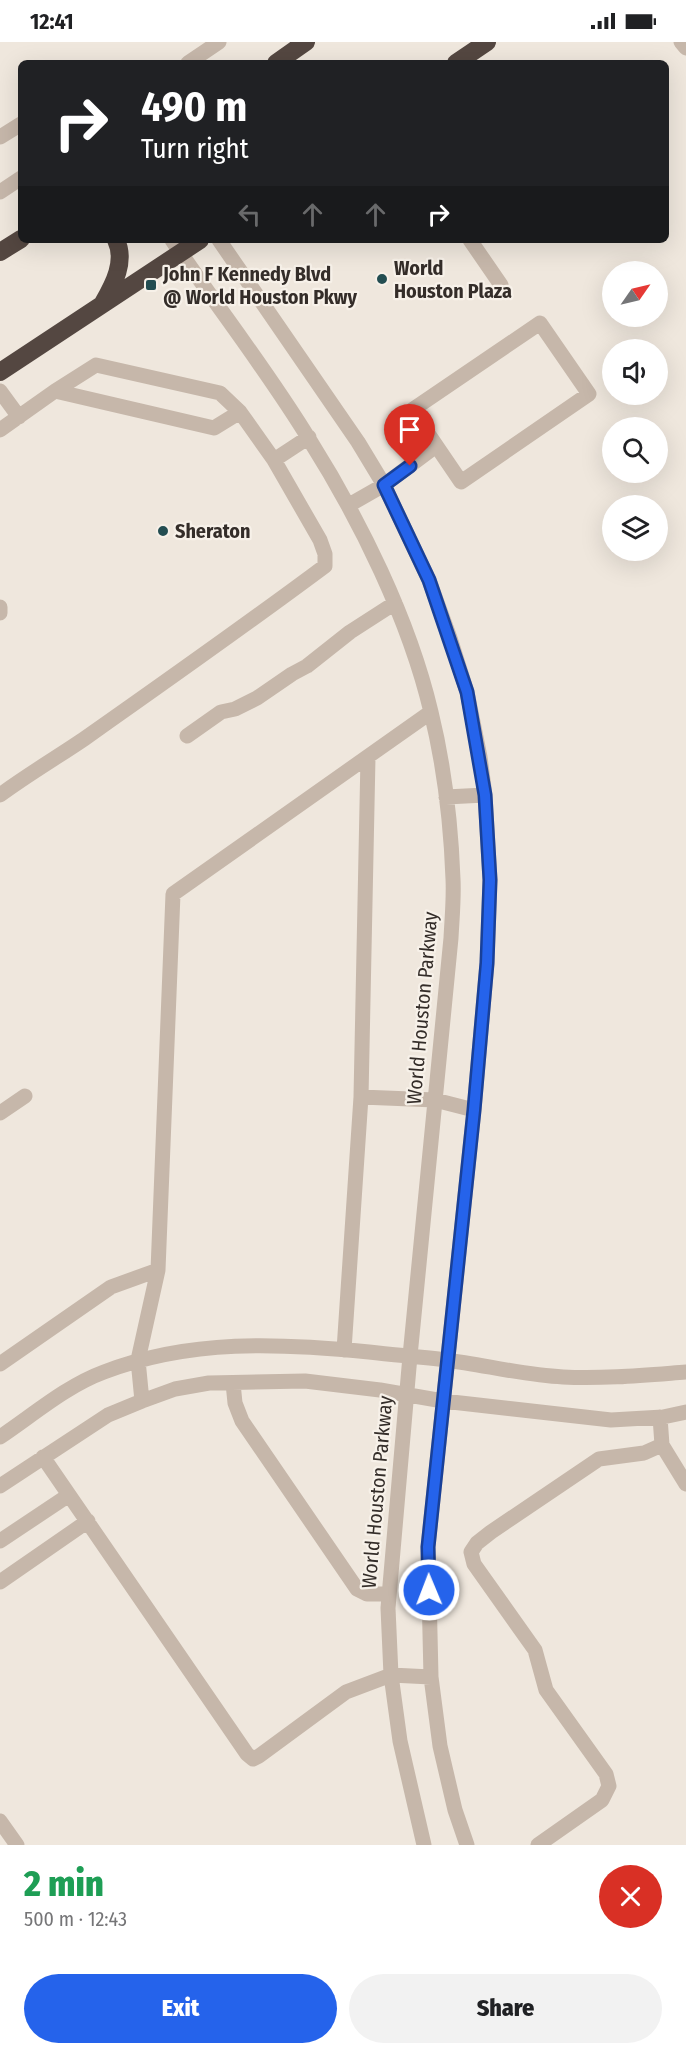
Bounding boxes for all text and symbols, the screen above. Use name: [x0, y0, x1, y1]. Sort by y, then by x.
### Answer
text: 12:41: [30, 8, 74, 35]
text: 490 m: [141, 82, 247, 132]
icon: right: [42, 84, 120, 162]
text: Turn right: [141, 133, 249, 165]
icon: left: [233, 198, 266, 231]
icon: ahead: [296, 198, 329, 231]
icon: ahead: [359, 198, 392, 231]
icon: right: [422, 198, 455, 231]
place label: World Houston Plaza: [394, 256, 512, 303]
north arrow: [602, 261, 668, 327]
map controls: [602, 261, 668, 561]
place label: John F Kennedy Blvd @ World Houston Pkwy: [162, 262, 358, 309]
marker: World Houston Plaza: [375, 272, 389, 286]
marker: John F Kennedy Blvd @ World Houston Pkwy: [144, 278, 158, 292]
button: sound: [602, 339, 668, 405]
pin: [384, 404, 435, 466]
icon: arrive: [393, 413, 426, 446]
button: search: [602, 417, 668, 483]
button: layers: [602, 495, 668, 561]
place label: Sheraton: [175, 519, 251, 543]
marker: Sheraton: [156, 524, 170, 538]
street label: World Houston Parkway: [402, 911, 442, 1105]
street label: World Houston Parkway: [357, 1395, 397, 1589]
position arrow: [397, 1558, 461, 1622]
text: 2 min: [24, 1862, 104, 1906]
button: close: [599, 1865, 662, 1928]
text: 500 m · 12:43: [24, 1907, 127, 1931]
button: Exit: [24, 1974, 337, 2043]
button: Share: [349, 1974, 662, 2043]

